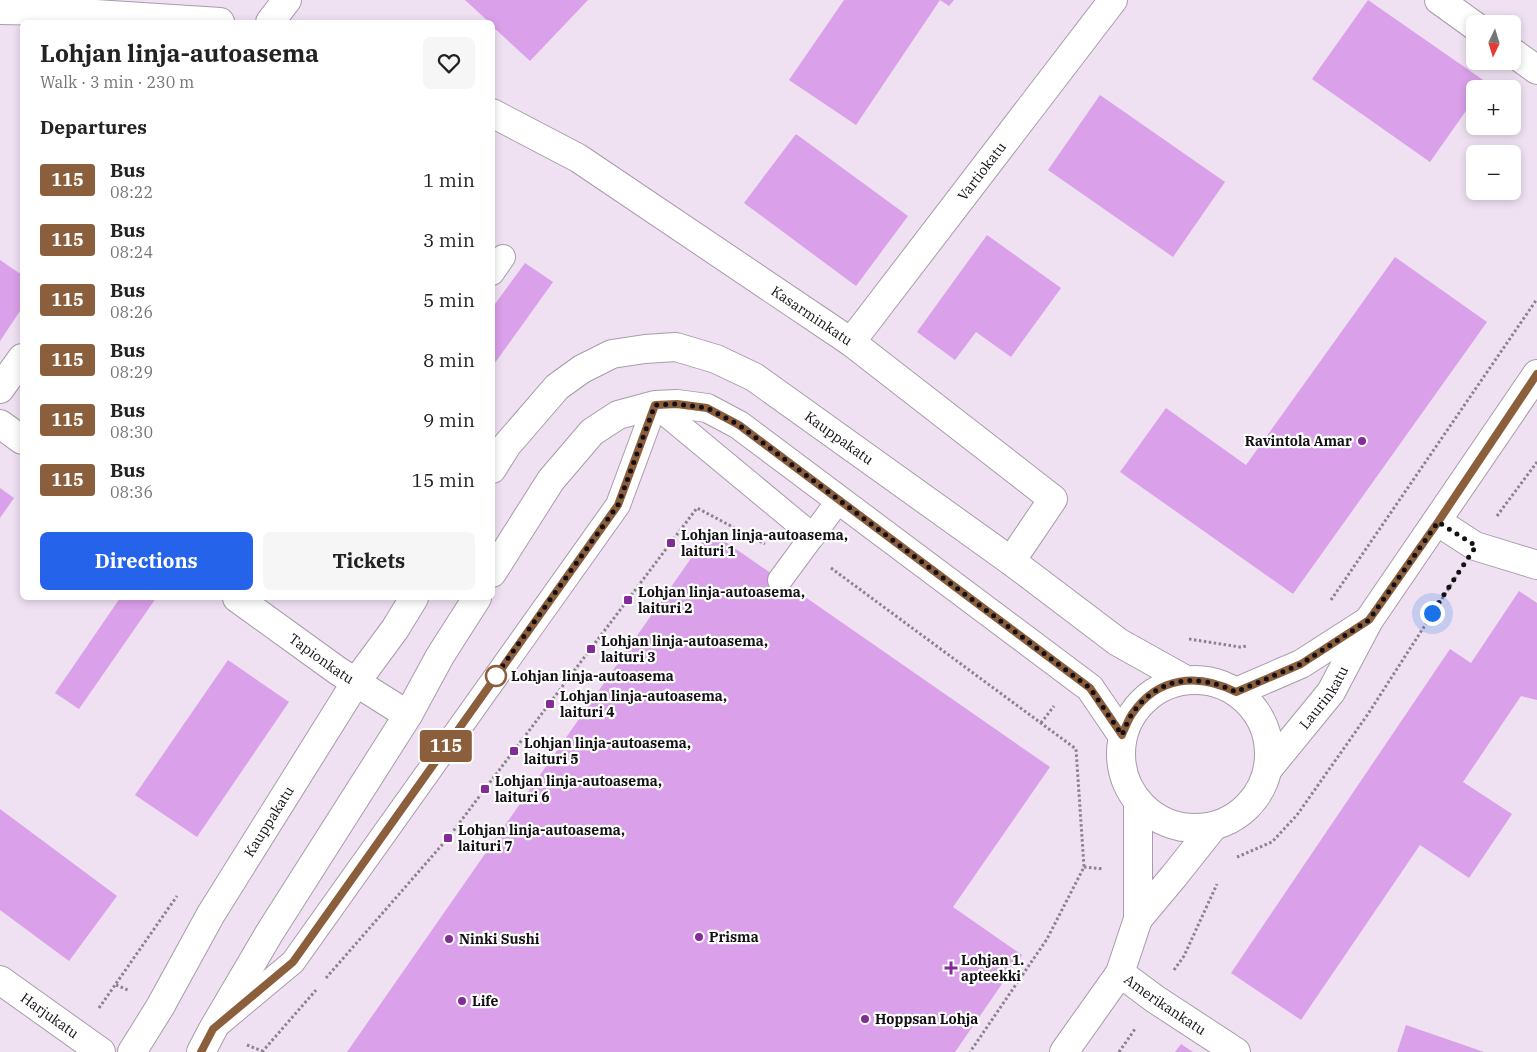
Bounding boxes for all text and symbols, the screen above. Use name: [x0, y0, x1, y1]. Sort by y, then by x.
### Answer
north arrow: [1466, 15, 1521, 70]
map controls: [1466, 15, 1521, 200]
text: Lohjan linja-autoasema: [40, 37, 319, 69]
button: heart: [423, 37, 475, 89]
text: Walk · 3 min · 230 m: [40, 72, 194, 92]
button: +: [1466, 80, 1521, 135]
text: Departures: [40, 115, 147, 139]
street label: Vartiokatu: [954, 138, 1010, 204]
button: −: [1466, 145, 1521, 200]
text: Bus: [110, 158, 145, 182]
text: 115: [51, 168, 84, 191]
text: 1 min: [423, 168, 475, 192]
text: 08:22: [110, 182, 153, 202]
text: Bus: [110, 218, 145, 242]
text: 115: [51, 228, 84, 251]
text: 3 min: [423, 228, 475, 252]
text: 08:24: [110, 242, 153, 262]
text: Bus: [110, 278, 145, 302]
street label: Kasarminkatu: [768, 282, 856, 350]
text: 115: [51, 288, 84, 311]
text: 5 min: [423, 288, 475, 312]
text: 08:26: [110, 302, 153, 322]
text: Bus: [110, 338, 145, 362]
text: 115: [51, 348, 84, 371]
text: 8 min: [423, 348, 475, 372]
text: 08:29: [110, 362, 153, 382]
text: Bus: [110, 398, 145, 422]
street label: Kauppakatu: [801, 407, 877, 469]
text: 115: [51, 408, 84, 431]
text: 9 min: [423, 408, 475, 432]
text: 08:30: [110, 422, 153, 442]
place label: Ravintola Amar: [1245, 432, 1352, 450]
marker: Ravintola Amar: [1356, 435, 1368, 447]
text: Bus: [110, 458, 145, 482]
text: 115: [51, 468, 84, 491]
text: 15 min: [412, 468, 475, 492]
text: 08:36: [110, 482, 153, 502]
place label: Lohjan linja-autoasema, laituri 1: [681, 526, 848, 560]
button: Directions: [40, 532, 253, 590]
button: Tickets: [263, 532, 475, 590]
marker: Lohjan linja-autoasema, laituri 1: [665, 537, 677, 549]
place label: Lohjan linja-autoasema, laituri 2: [638, 583, 805, 617]
marker: Lohjan linja-autoasema, laituri 2: [622, 594, 634, 606]
your location: [1420, 601, 1445, 626]
street label: Tapionkatu: [285, 630, 358, 688]
place label: Lohjan linja-autoasema, laituri 3: [601, 632, 768, 666]
marker: Lohjan linja-autoasema, laituri 3: [585, 643, 597, 655]
street label: Laurinkatu: [1295, 663, 1352, 733]
marker: Lohjan linja-autoasema: [485, 665, 507, 687]
place label: Lohjan linja-autoasema: [511, 667, 674, 685]
place label: Lohjan linja-autoasema, laituri 4: [560, 687, 727, 721]
marker: Lohjan linja-autoasema, laituri 4: [544, 698, 556, 710]
line badge: 115: [417, 730, 475, 762]
text: 115: [430, 734, 462, 757]
place label: Lohjan linja-autoasema, laituri 5: [524, 734, 691, 768]
marker: Lohjan linja-autoasema, laituri 5: [508, 745, 520, 757]
place label: Lohjan linja-autoasema, laituri 6: [495, 772, 662, 806]
street label: Kauppakatu: [240, 783, 298, 860]
marker: Lohjan linja-autoasema, laituri 6: [479, 783, 491, 795]
place label: Lohjan linja-autoasema, laituri 7: [458, 821, 625, 855]
marker: Lohjan linja-autoasema, laituri 7: [442, 832, 454, 844]
place label: Prisma: [709, 928, 759, 946]
place label: Ninki Sushi: [459, 930, 540, 948]
marker: Prisma: [693, 931, 705, 943]
marker: Ninki Sushi: [443, 933, 455, 945]
place label: Lohjan 1. apteekki: [961, 951, 1024, 985]
marker: Lohjan 1. apteekki: [945, 962, 957, 974]
street label: Amerikankatu: [1121, 970, 1210, 1039]
street label: Harjukatu: [17, 989, 82, 1042]
place label: Life: [472, 992, 498, 1010]
marker: Life: [456, 995, 468, 1007]
place label: Hoppsan Lohja: [875, 1010, 978, 1028]
marker: Hoppsan Lohja: [859, 1013, 871, 1025]

